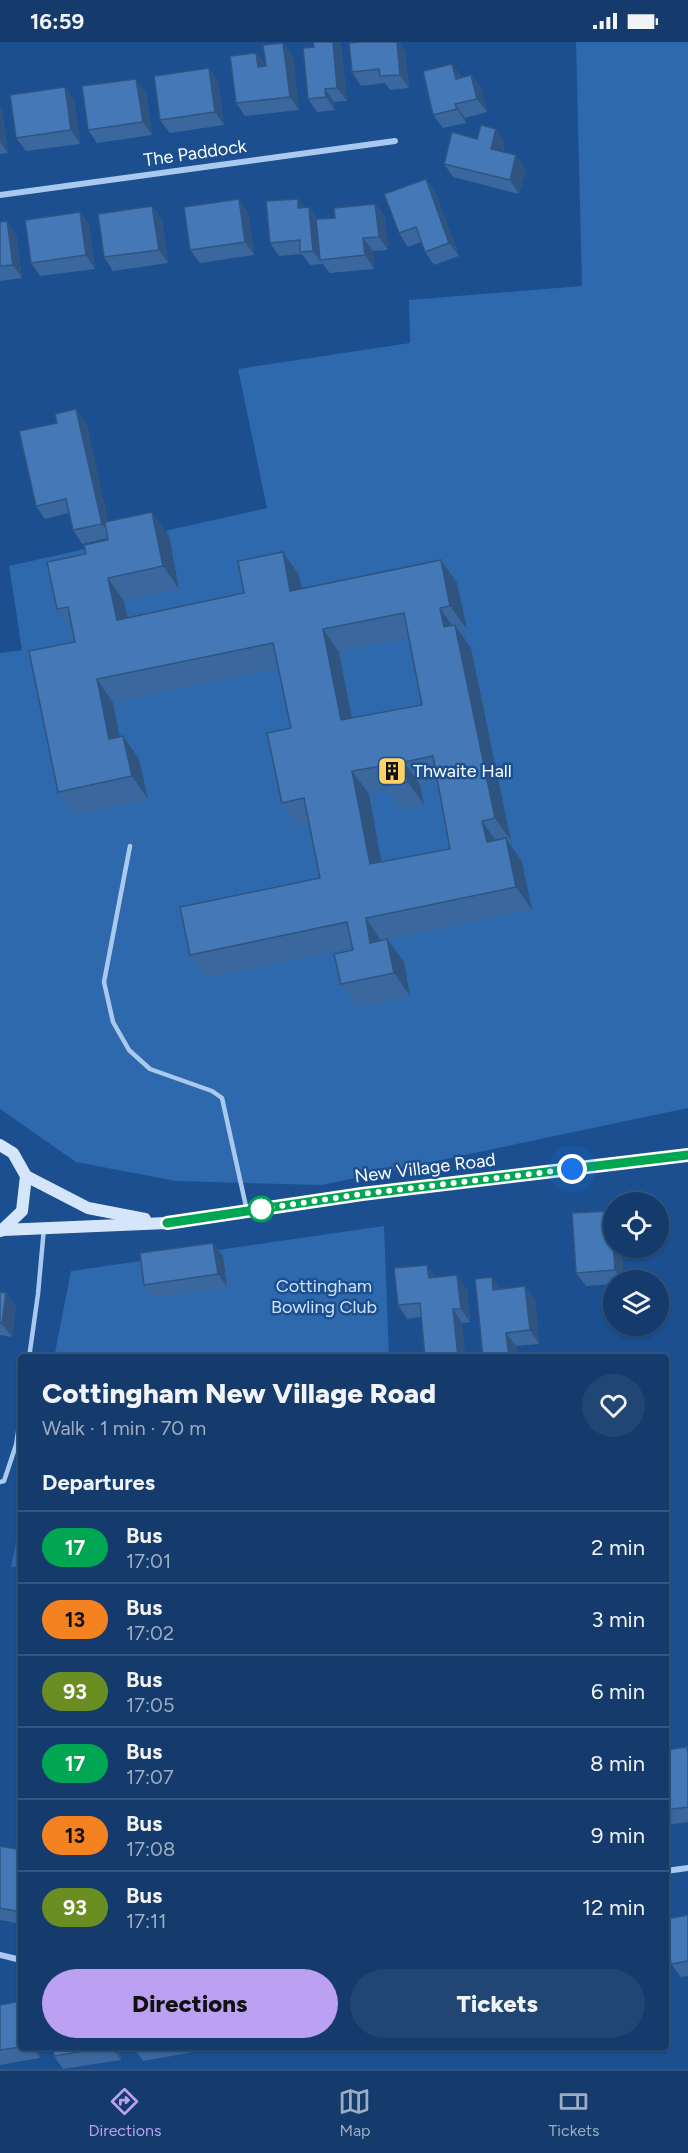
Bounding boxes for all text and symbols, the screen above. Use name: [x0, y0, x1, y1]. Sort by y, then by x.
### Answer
text: 16:59: [30, 8, 84, 35]
street label: The Paddock: [142, 135, 248, 171]
building icon: Thwaite Hall: [376, 755, 408, 787]
place label: Thwaite Hall: [413, 760, 512, 782]
street label: New Village Road: [353, 1148, 497, 1188]
your location: [557, 1154, 587, 1184]
map controls: [603, 1192, 669, 1336]
button: locate: [603, 1192, 669, 1258]
unlabelled marker: [248, 1196, 274, 1222]
button: layers: [603, 1270, 669, 1336]
park label: Cottingham Bowling Club: [271, 1275, 377, 1318]
button: heart: [582, 1374, 645, 1437]
text: Cottingham New Village Road: [42, 1376, 436, 1410]
text: Walk · 1 min · 70 m: [42, 1416, 206, 1440]
text: Departures: [42, 1469, 155, 1496]
text: Bus: [126, 1522, 162, 1549]
text: 2 min: [591, 1534, 645, 1561]
text: 17: [65, 1535, 85, 1560]
text: 17:01: [126, 1549, 171, 1573]
text: Bus: [126, 1594, 162, 1621]
text: 3 min: [591, 1606, 645, 1633]
text: 13: [65, 1607, 85, 1632]
text: 17:02: [126, 1621, 174, 1645]
text: Bus: [126, 1666, 162, 1693]
text: 6 min: [591, 1678, 645, 1705]
text: 93: [63, 1679, 87, 1704]
text: 17:05: [126, 1693, 174, 1717]
text: Bus: [126, 1738, 162, 1765]
text: 8 min: [590, 1750, 645, 1777]
text: 17: [65, 1751, 85, 1776]
text: 17:07: [126, 1765, 174, 1789]
text: Bus: [126, 1810, 162, 1837]
text: 9 min: [591, 1822, 645, 1849]
text: 13: [65, 1823, 85, 1848]
text: 17:08: [126, 1837, 175, 1861]
text: Bus: [126, 1882, 162, 1909]
text: 12 min: [582, 1894, 645, 1921]
text: 93: [63, 1895, 87, 1920]
text: 17:11: [126, 1909, 167, 1933]
button: Directions: [42, 1969, 338, 2038]
button: Tickets: [350, 1969, 645, 2038]
tab: Directions: [89, 2085, 161, 2140]
tab: Map: [338, 2085, 371, 2140]
tab: Tickets: [548, 2085, 599, 2140]

